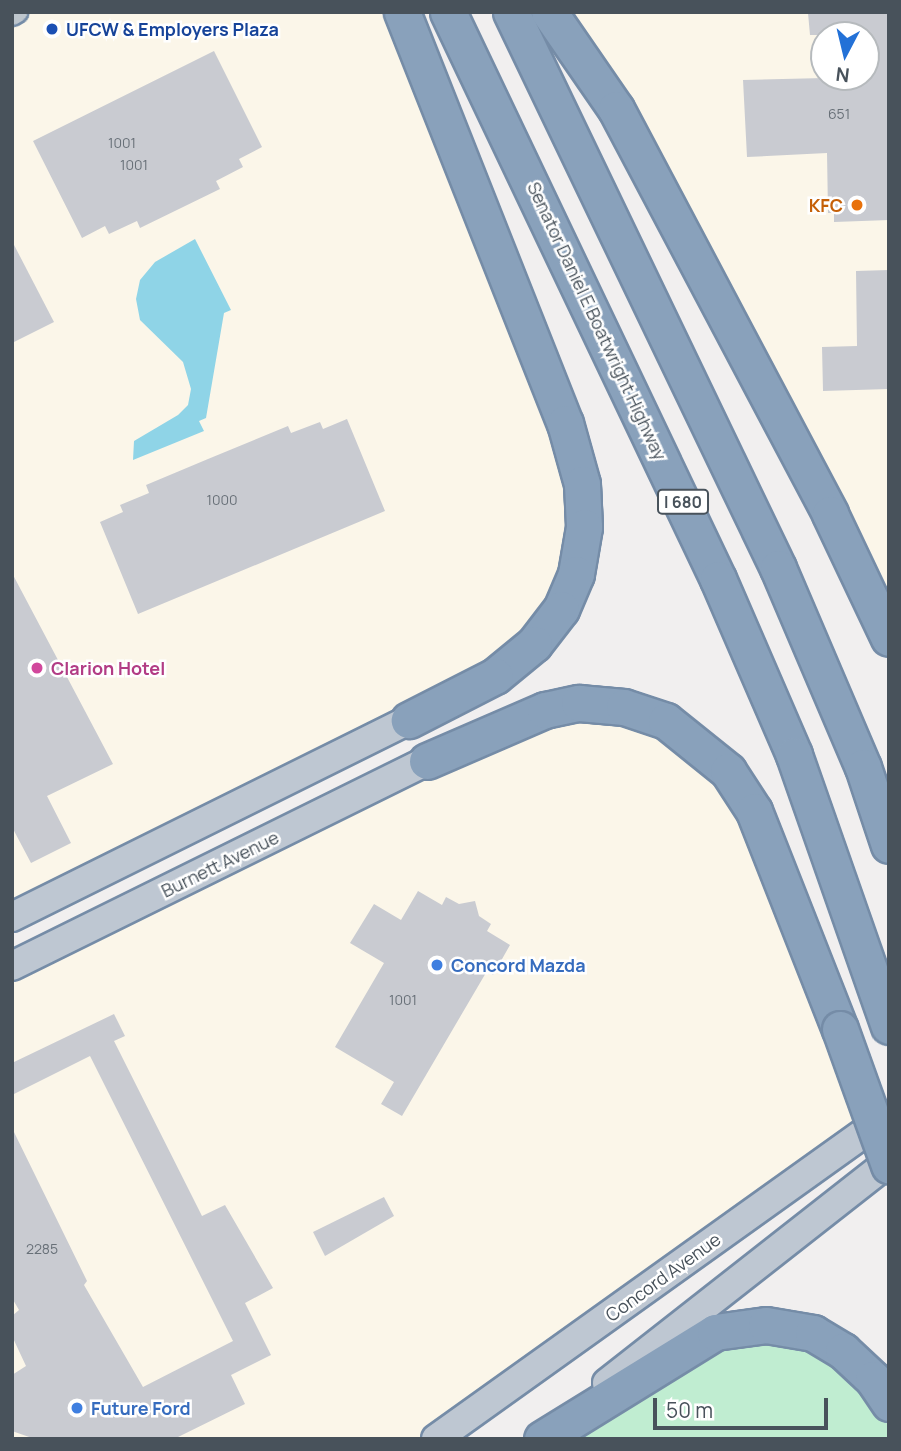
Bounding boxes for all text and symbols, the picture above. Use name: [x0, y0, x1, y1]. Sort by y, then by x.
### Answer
place label: UFCW & Employers Plaza: [66, 18, 279, 40]
marker: UFCW & Employers Plaza: [44, 21, 60, 37]
north arrow: [810, 21, 880, 91]
text: N: [834, 61, 851, 89]
house number: 651: [828, 106, 850, 122]
house number: 1001: [108, 135, 136, 151]
house number: 1001: [120, 157, 148, 173]
street label: Senator Daniel E Boatwright Highway: [523, 178, 671, 464]
place label: KFC: [809, 194, 843, 216]
marker: KFC: [849, 197, 865, 213]
road number: I 680: [657, 489, 709, 514]
house number: 1000: [206, 492, 238, 508]
place label: Clarion Hotel: [51, 657, 165, 679]
marker: Clarion Hotel: [29, 660, 45, 676]
street label: Burnett Avenue: [158, 826, 282, 902]
place label: Concord Mazda: [451, 954, 586, 976]
marker: Concord Mazda: [429, 957, 445, 973]
house number: 1001: [389, 992, 417, 1008]
street label: Concord Avenue: [601, 1228, 725, 1326]
house number: 2285: [26, 1241, 58, 1257]
scale bar: [656, 1384, 831, 1428]
text: 50 m: [666, 1396, 713, 1424]
place label: Future Ford: [91, 1397, 191, 1419]
marker: Future Ford: [69, 1400, 85, 1416]

